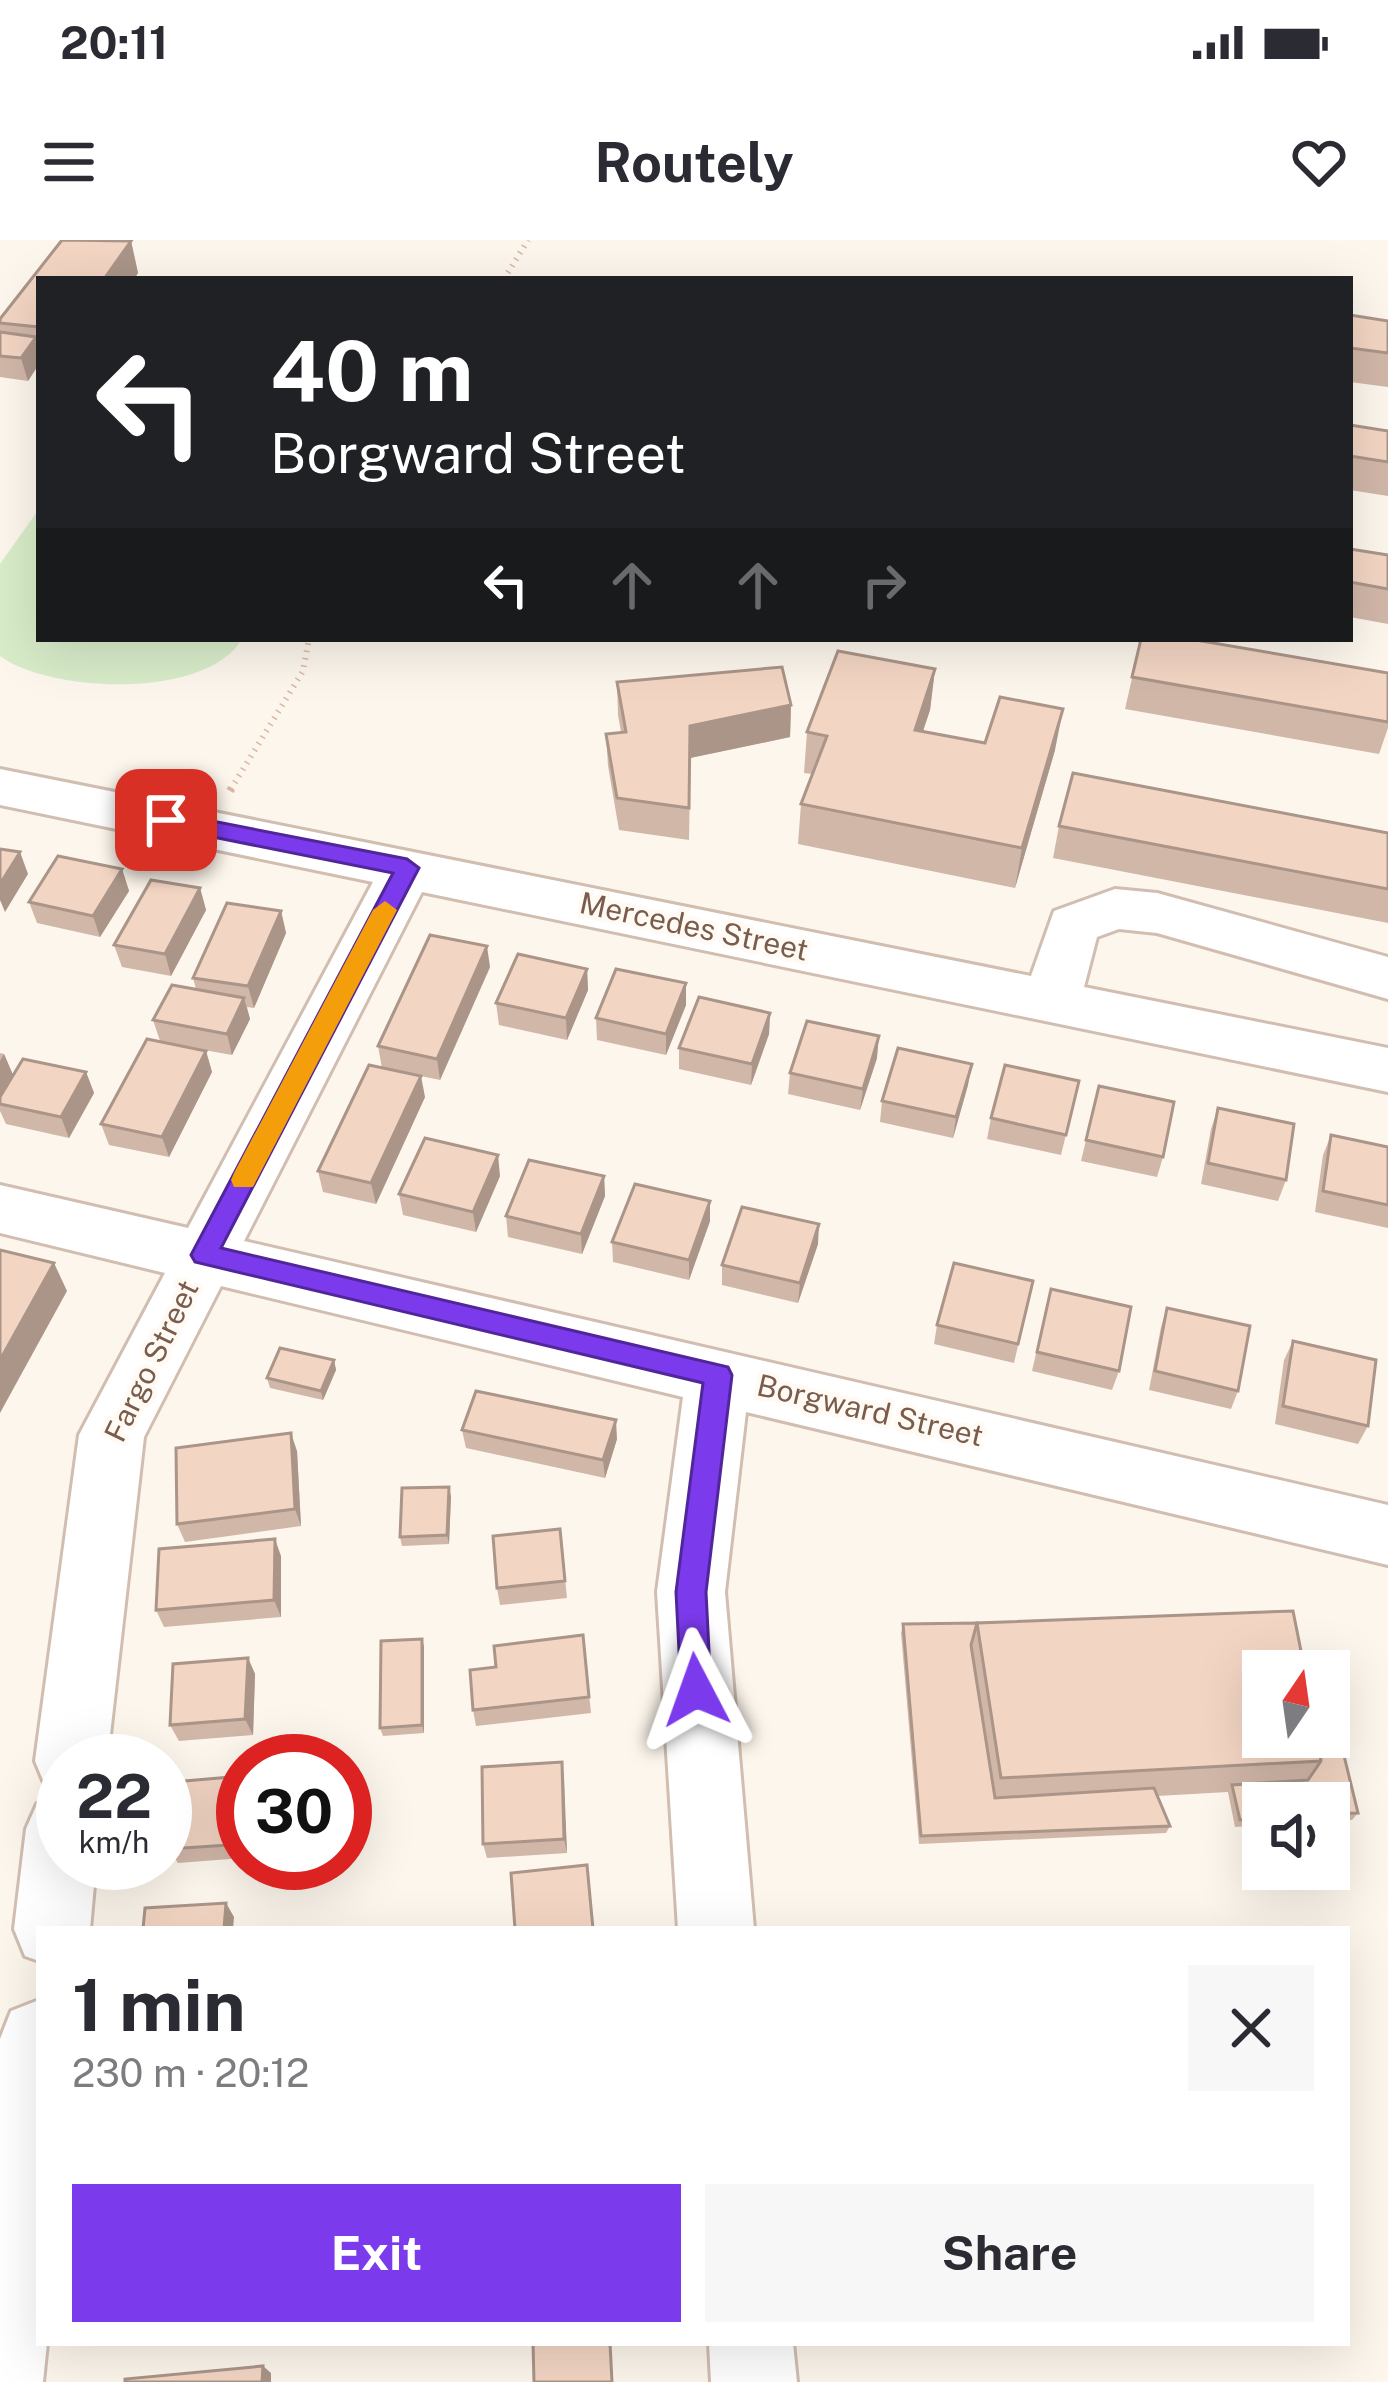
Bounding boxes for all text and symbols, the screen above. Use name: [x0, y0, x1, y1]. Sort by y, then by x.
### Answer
text: 20:11: [60, 16, 168, 69]
icon: menu: [36, 129, 102, 195]
icon: heart: [1286, 129, 1352, 195]
text: Routely: [594, 131, 794, 194]
text: 40 m: [270, 321, 473, 420]
icon: left: [72, 324, 228, 480]
text: Borgward Street: [270, 422, 686, 485]
icon: left: [473, 552, 539, 618]
icon: ahead: [599, 552, 665, 618]
icon: ahead: [725, 552, 791, 618]
icon: right: [851, 552, 917, 618]
pin: [115, 769, 217, 871]
icon: arrive: [133, 787, 199, 853]
street label: Mercedes Street: [577, 884, 812, 968]
street label: Fargo Street: [97, 1274, 206, 1447]
street label: Borgward Street: [754, 1366, 987, 1454]
position arrow: [633, 1627, 759, 1753]
north arrow: [1242, 1650, 1350, 1758]
map controls: [1242, 1650, 1350, 1890]
speed limit sign: 30: [216, 1734, 372, 1890]
text: 22: [76, 1761, 152, 1832]
button: sound: [1242, 1782, 1350, 1890]
text: km/h: [79, 1824, 149, 1860]
text: 1 min: [72, 1963, 246, 2047]
button: close: [1188, 1965, 1314, 2091]
text: 230 m · 20:12: [72, 2050, 309, 2096]
button: Exit: [72, 2184, 681, 2322]
button: Share: [705, 2184, 1314, 2322]

